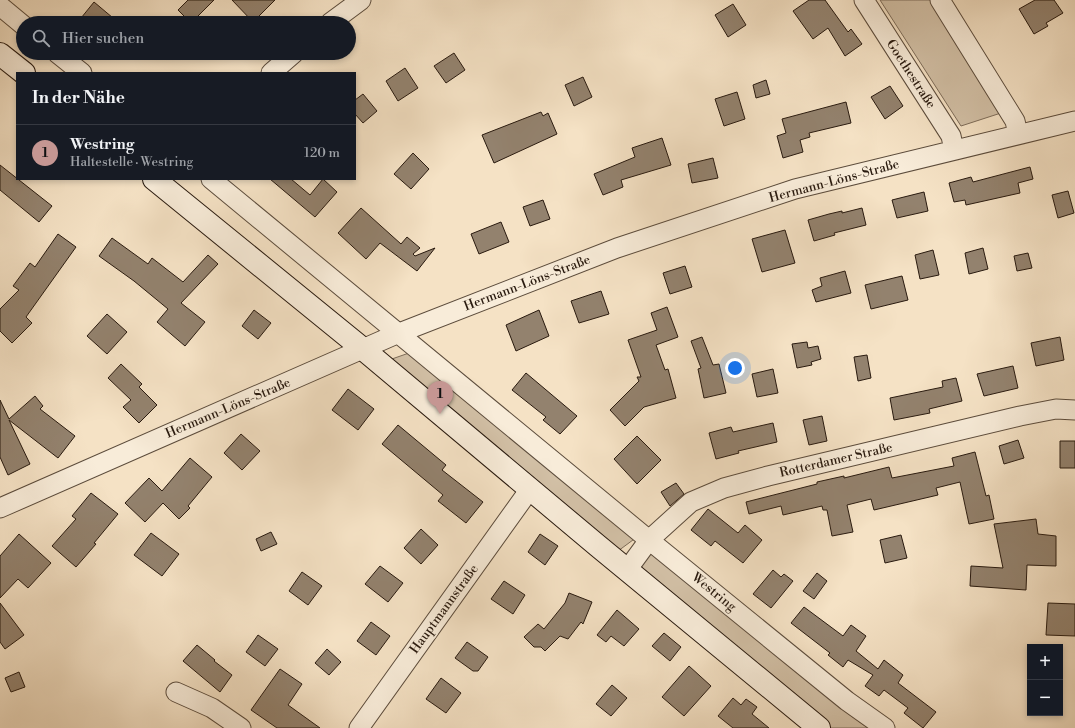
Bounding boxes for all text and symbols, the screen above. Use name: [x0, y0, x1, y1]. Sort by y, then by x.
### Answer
search box: [16, 16, 356, 60]
icon: search: [30, 27, 52, 49]
text: Hier suchen: [62, 29, 144, 48]
street label: Goethestraße: [883, 37, 939, 112]
text: In der Nähe: [32, 87, 125, 109]
text: Westring: [70, 135, 134, 154]
text: 1: [42, 145, 48, 161]
text: 120 m: [304, 145, 340, 161]
text: Haltestelle · Westring: [70, 154, 193, 170]
street label: Hermann-Löns-Straße: [767, 156, 901, 206]
street label: Hermann-Löns-Straße: [461, 251, 593, 315]
your location: [725, 358, 745, 378]
street label: Hermann-Löns-Straße: [163, 374, 293, 442]
pin: 1: [427, 381, 453, 414]
street label: Rotterdamer Straße: [778, 439, 895, 481]
street label: Hauptmannstraße: [406, 561, 482, 657]
street label: Westring: [688, 569, 740, 615]
map controls: [1027, 644, 1063, 716]
button: +: [1027, 644, 1063, 680]
button: −: [1027, 680, 1063, 716]

